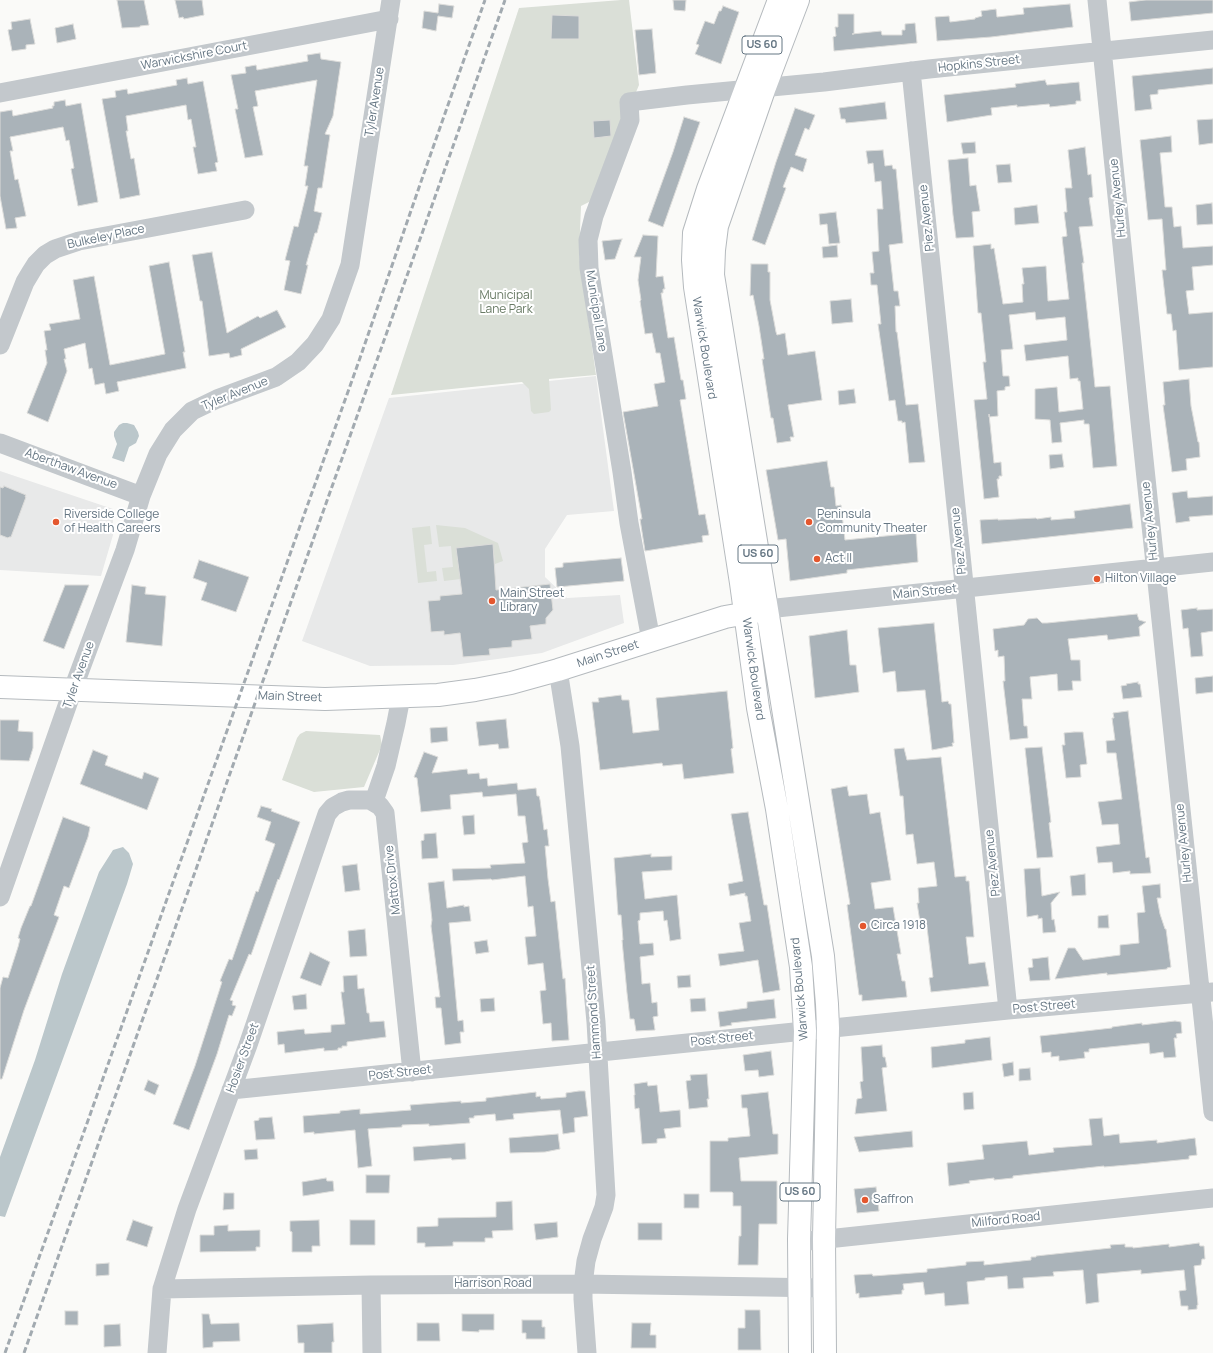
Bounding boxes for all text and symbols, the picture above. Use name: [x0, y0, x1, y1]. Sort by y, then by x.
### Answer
road number: US 60: [742, 36, 782, 54]
street label: Warwickshire Court: [140, 39, 248, 73]
street label: Hopkins Street: [937, 53, 1021, 75]
street label: Tyler Avenue: [362, 66, 388, 138]
street label: Hurley Avenue: [1107, 158, 1129, 238]
street label: Piez Avenue: [916, 184, 938, 252]
street label: Bulkeley Place: [66, 222, 146, 252]
street label: Municipal Lane: [582, 269, 610, 353]
park label: Municipal Lane Park: [479, 289, 533, 317]
street label: Warwick Boulevard: [689, 296, 719, 400]
street label: Tyler Avenue: [200, 374, 270, 414]
street label: Aberthaw Avenue: [23, 446, 119, 492]
street label: Hurley Avenue: [1139, 481, 1161, 561]
street label: Piez Avenue: [948, 507, 970, 575]
place label: Riverside College of Health Careers: [64, 508, 161, 536]
place label: Peninsula Community Theater: [817, 508, 927, 536]
marker: Riverside College of Health Careers: [51, 517, 61, 527]
marker: Peninsula Community Theater: [804, 517, 814, 527]
road number: US 60: [738, 545, 778, 563]
place label: Act II: [825, 552, 852, 566]
marker: Act II: [812, 554, 822, 564]
place label: Hilton Village: [1105, 572, 1176, 586]
marker: Hilton Village: [1092, 574, 1102, 584]
street label: Main Street: [892, 581, 958, 603]
place label: Main Street Library: [500, 587, 564, 615]
marker: Main Street Library: [487, 596, 497, 606]
street label: Warwick Boulevard: [739, 617, 767, 721]
street label: Main Street: [575, 637, 641, 671]
street label: Tyler Avenue: [60, 640, 98, 710]
street label: Main Street: [258, 689, 322, 705]
street label: Hurley Avenue: [1173, 803, 1195, 883]
street label: Piez Avenue: [982, 829, 1004, 897]
street label: Mattox Drive: [382, 845, 404, 915]
place label: Circa 1918: [871, 919, 926, 933]
marker: Circa 1918: [858, 921, 868, 931]
street label: Warwick Boulevard: [788, 937, 812, 1041]
street label: Hammond Street: [584, 965, 604, 1059]
street label: Post Street: [1012, 997, 1076, 1017]
street label: Hosier Street: [224, 1021, 262, 1095]
street label: Post Street: [690, 1029, 754, 1049]
street label: Post Street: [368, 1063, 432, 1083]
road number: US 60: [780, 1183, 820, 1201]
place label: Saffron: [873, 1193, 913, 1207]
marker: Saffron: [860, 1195, 870, 1205]
street label: Milford Road: [971, 1209, 1041, 1231]
street label: Harrison Road: [454, 1277, 532, 1291]

